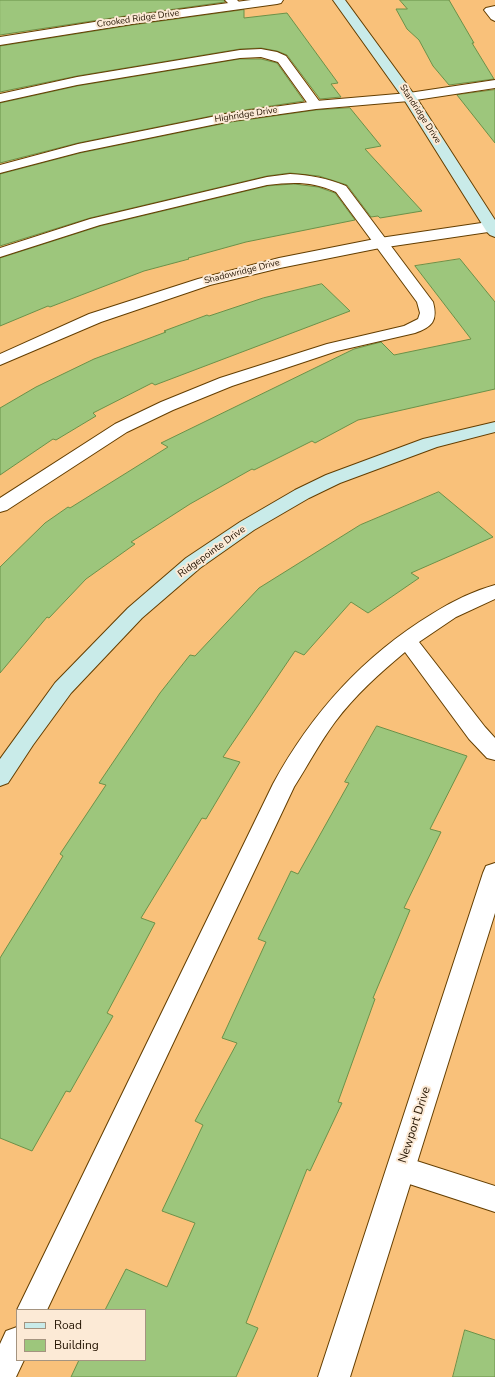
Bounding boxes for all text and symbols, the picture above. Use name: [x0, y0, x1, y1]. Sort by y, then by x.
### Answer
street label: Crooked Ridge Drive: [96, 8, 180, 30]
street label: Standridge Drive: [397, 83, 443, 145]
street label: Highridge Drive: [214, 105, 278, 125]
street label: Shadowridge Drive: [203, 257, 281, 287]
street label: Ridgepointe Drive: [176, 523, 248, 581]
street label: Newport Drive: [396, 1085, 434, 1165]
legend: [16, 1309, 146, 1361]
text: Road: [54, 1317, 82, 1333]
text: Building: [54, 1337, 99, 1353]

